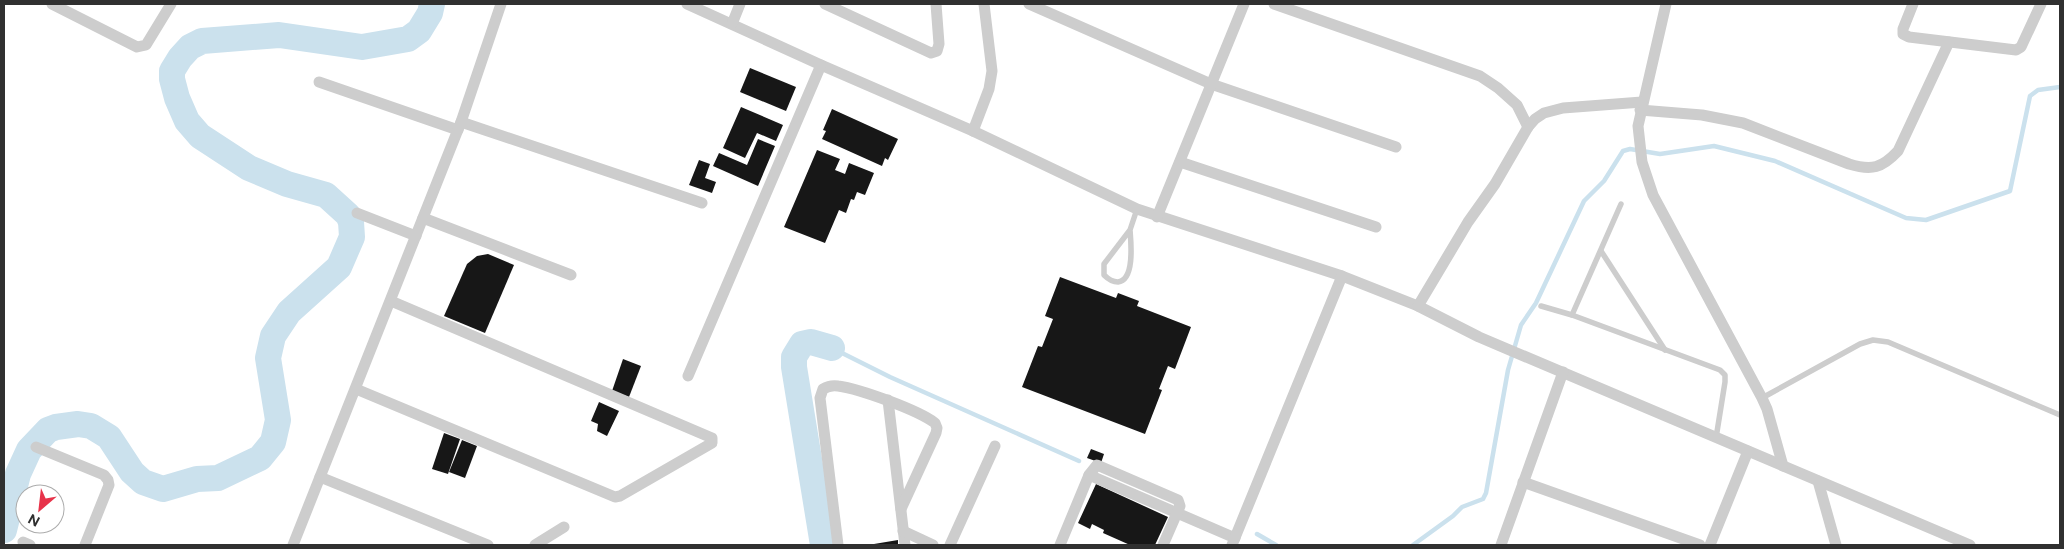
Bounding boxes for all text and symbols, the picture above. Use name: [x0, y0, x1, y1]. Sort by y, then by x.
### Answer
north arrow: [15, 484, 65, 534]
text: N: [25, 510, 43, 530]

